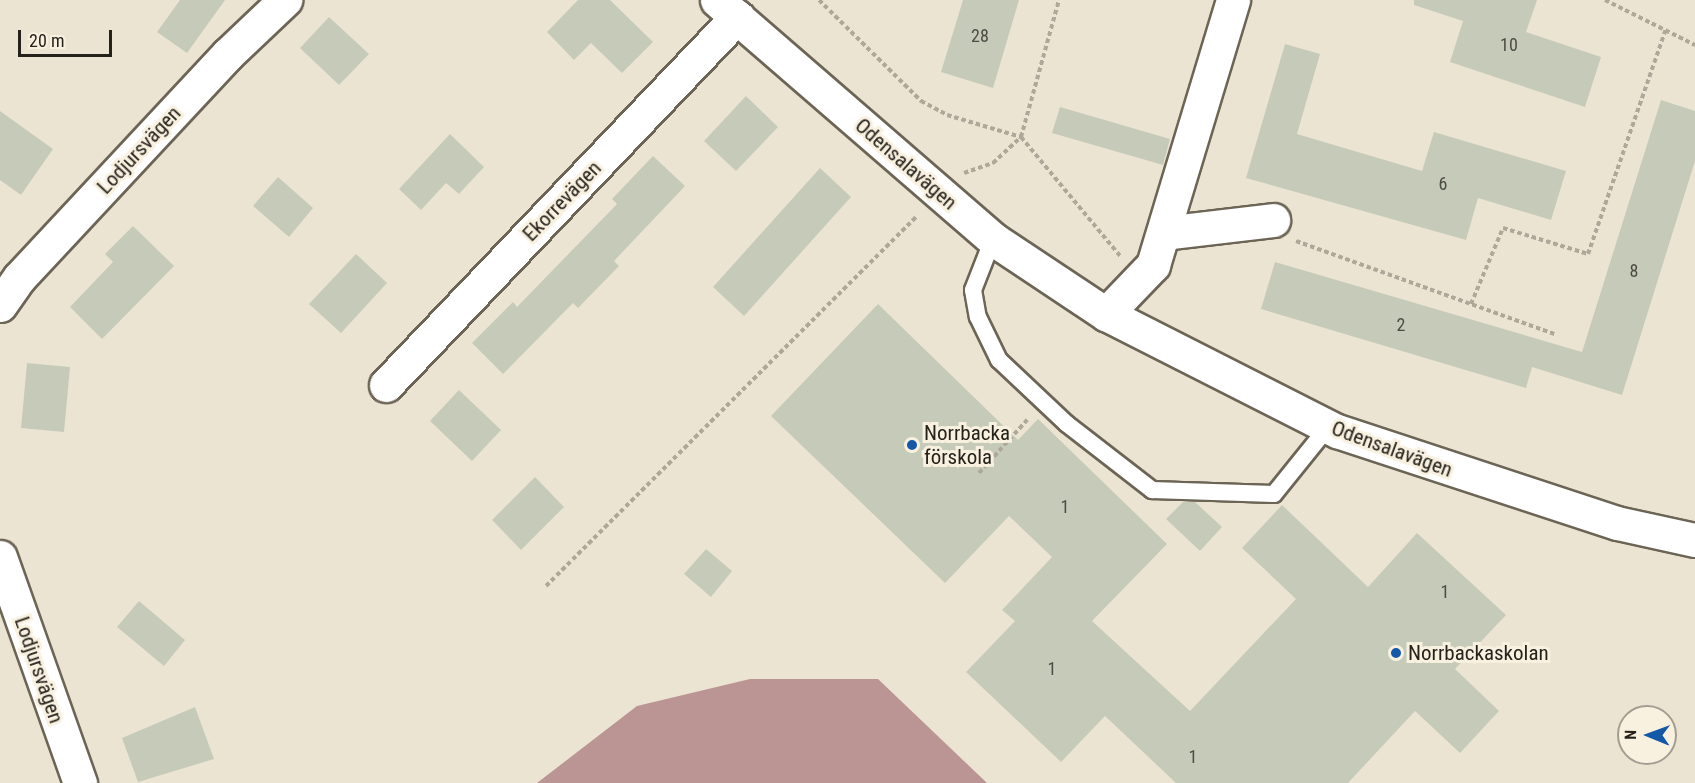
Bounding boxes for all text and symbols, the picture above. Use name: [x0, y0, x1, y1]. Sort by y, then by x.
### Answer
scale bar: [21, 18, 116, 56]
house number: 28: [971, 25, 989, 47]
text: 20 m: [29, 30, 64, 51]
house number: 10: [1500, 34, 1518, 56]
street label: Lodjursvägen: [92, 101, 186, 199]
street label: Odensalavägen: [850, 113, 962, 215]
street label: Ekorrevägen: [518, 156, 606, 246]
house number: 6: [1439, 173, 1447, 195]
house number: 8: [1630, 260, 1638, 282]
house number: 2: [1397, 314, 1405, 336]
street label: Odensalavägen: [1328, 415, 1456, 483]
place label: Norrbacka förskola: [924, 420, 1010, 470]
marker: Norrbacka förskola: [905, 438, 919, 452]
house number: 1: [1061, 496, 1069, 518]
house number: 1: [1441, 581, 1449, 603]
street label: Lodjursvägen: [9, 613, 69, 727]
place label: Norrbackaskolan: [1408, 640, 1549, 666]
marker: Norrbackaskolan: [1389, 646, 1403, 660]
house number: 1: [1048, 658, 1056, 680]
north arrow: [1617, 705, 1677, 765]
text: N: [1621, 730, 1640, 740]
house number: 1: [1189, 746, 1197, 768]

